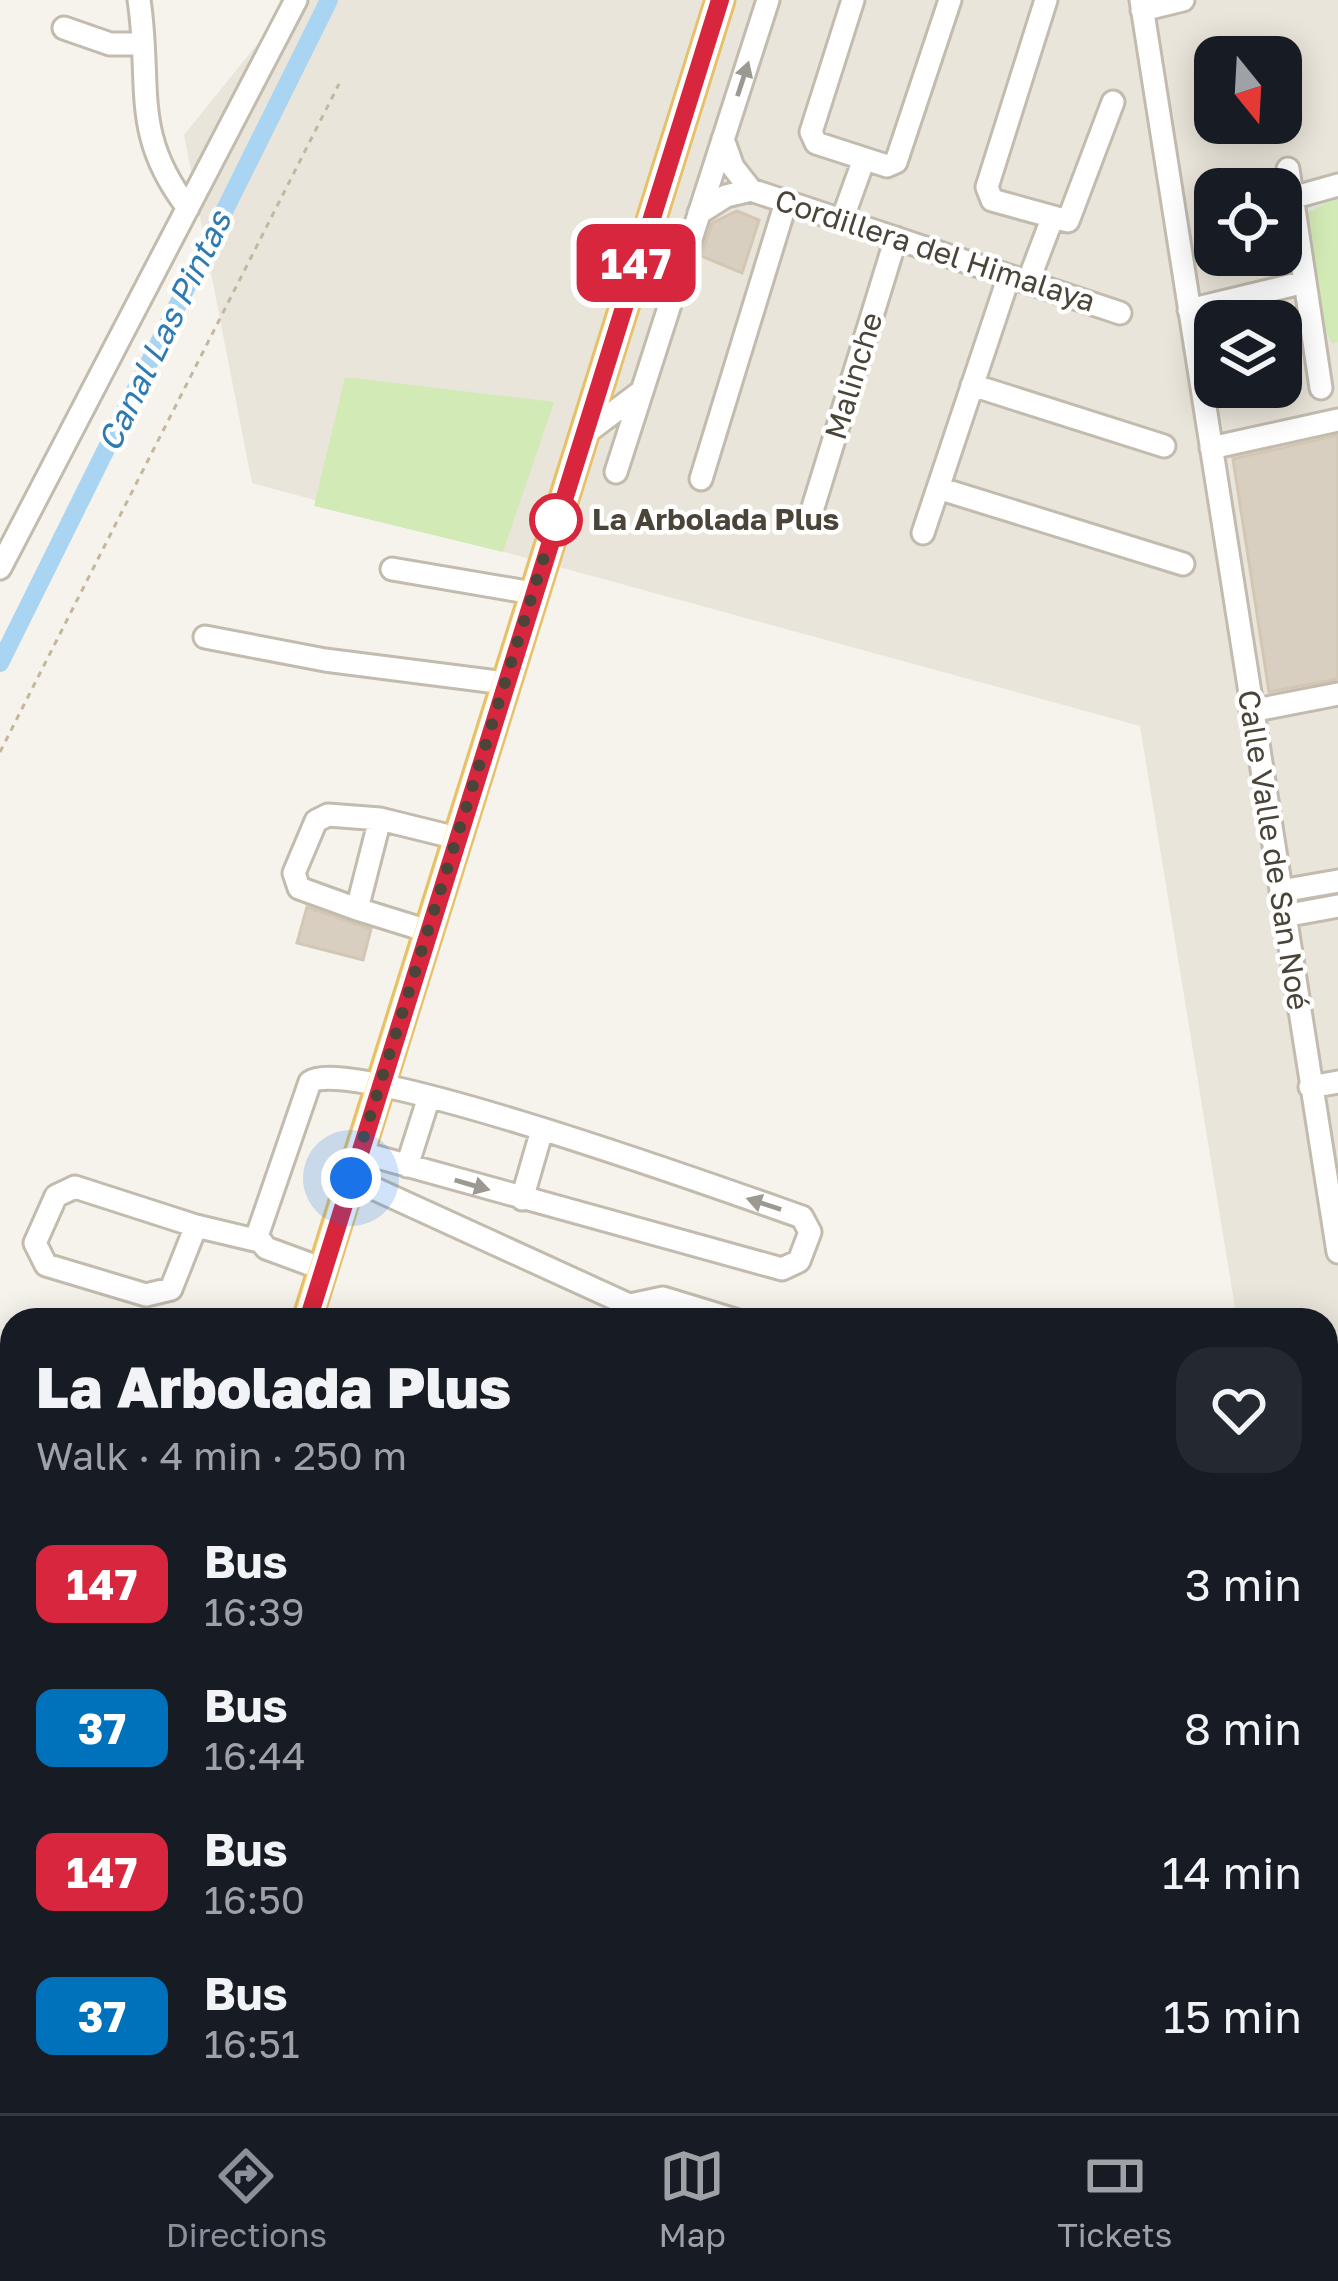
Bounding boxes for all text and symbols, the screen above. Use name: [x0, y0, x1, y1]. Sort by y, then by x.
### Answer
north arrow: [1194, 36, 1302, 144]
map controls: [1194, 36, 1302, 408]
one-way arrow: [734, 60, 753, 97]
button: locate: [1194, 168, 1302, 276]
street label: Cordillera del Himalaya: [771, 181, 1100, 319]
water label: Canal Las Pintas: [89, 203, 239, 457]
line badge: 147: [567, 224, 705, 302]
text: 147: [601, 238, 671, 288]
button: layers: [1194, 300, 1302, 408]
street label: Malinche: [817, 308, 889, 444]
marker: La Arbolada Plus: [531, 495, 581, 545]
place label: La Arbolada Plus: [592, 501, 839, 537]
street label: Calle Valle de San Noé: [1231, 687, 1317, 1013]
your location: [321, 1148, 381, 1208]
one-way arrow: [454, 1177, 491, 1195]
one-way arrow: [746, 1194, 782, 1212]
button: heart: [1176, 1347, 1302, 1473]
text: La Arbolada Plus: [36, 1352, 511, 1421]
text: Walk · 4 min · 250 m: [36, 1432, 407, 1479]
text: Bus: [204, 1534, 288, 1588]
text: 3 min: [1185, 1557, 1302, 1611]
text: 147: [67, 1559, 137, 1609]
text: 16:39: [204, 1588, 305, 1635]
text: Bus: [204, 1678, 288, 1732]
text: 8 min: [1184, 1701, 1302, 1755]
text: 37: [78, 1703, 126, 1753]
text: 16:44: [204, 1732, 306, 1779]
text: Bus: [204, 1822, 288, 1876]
text: 14 min: [1162, 1845, 1302, 1899]
text: 147: [67, 1847, 137, 1897]
text: 16:50: [204, 1876, 305, 1923]
text: Bus: [204, 1966, 288, 2020]
text: 15 min: [1163, 1989, 1302, 2043]
text: 37: [78, 1991, 126, 2041]
text: 16:51: [204, 2020, 300, 2067]
tab: Directions: [166, 2143, 327, 2254]
tab: Map: [658, 2143, 726, 2254]
tab: Tickets: [1057, 2143, 1172, 2254]

